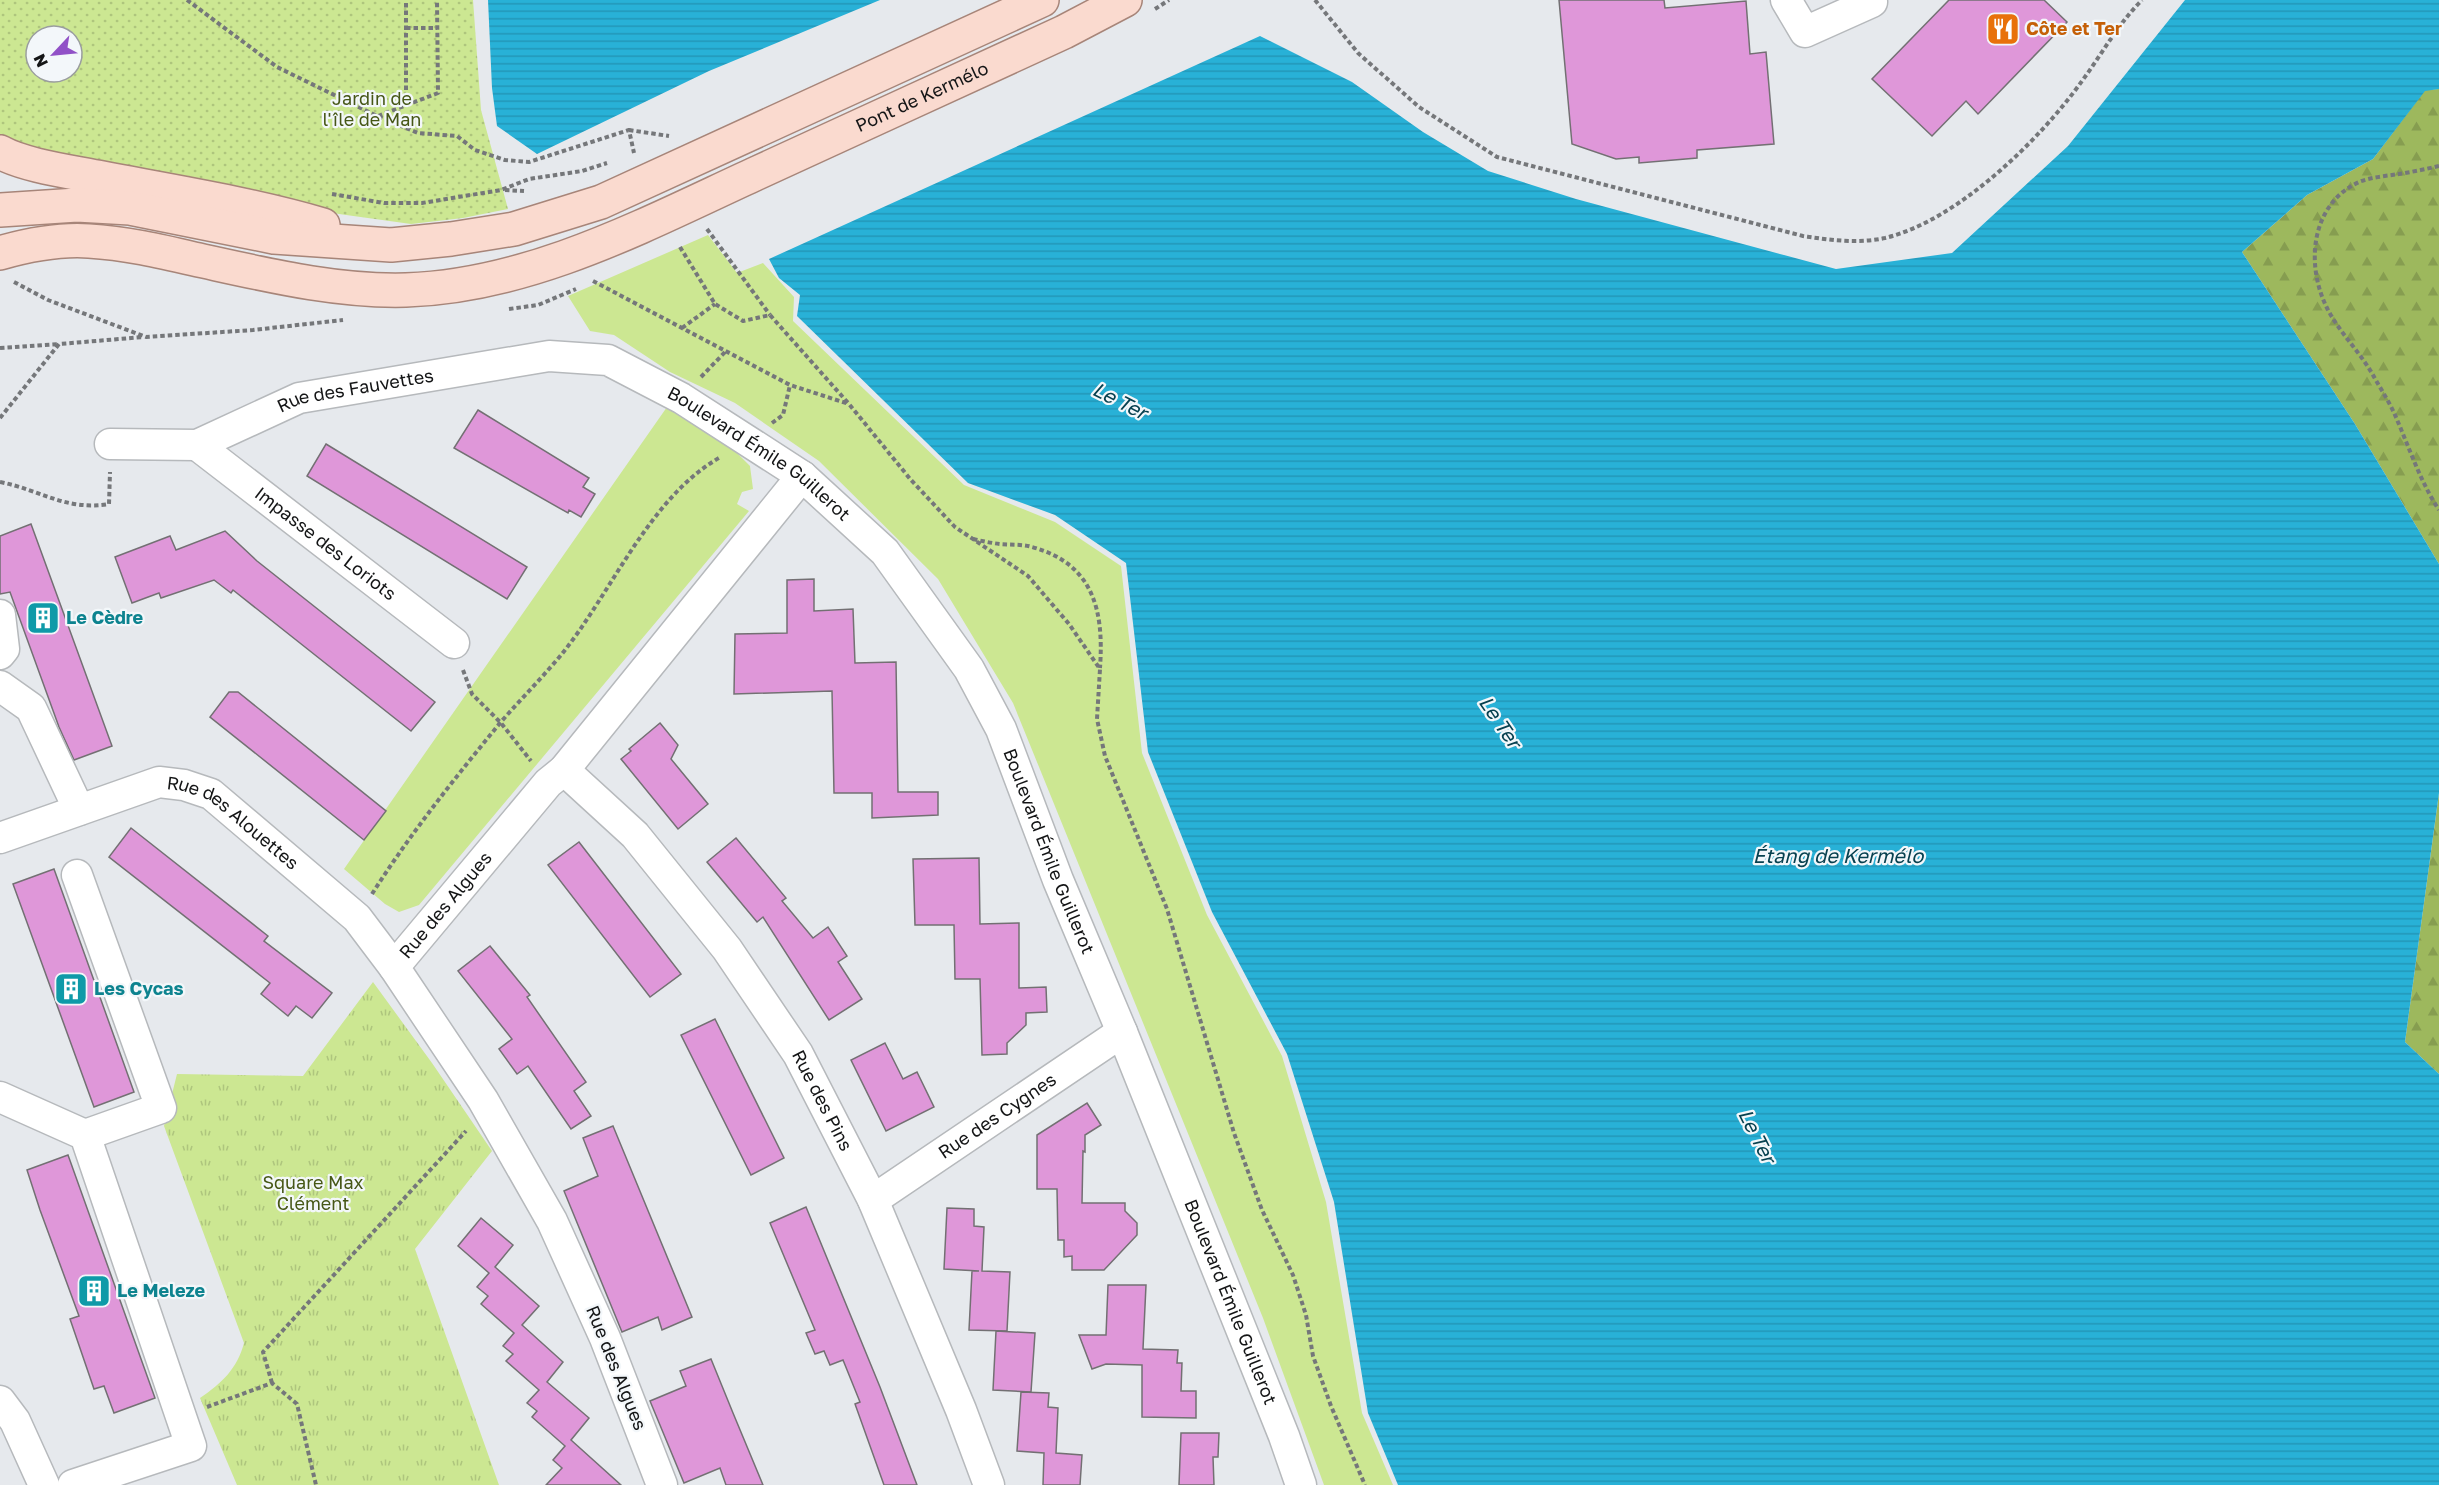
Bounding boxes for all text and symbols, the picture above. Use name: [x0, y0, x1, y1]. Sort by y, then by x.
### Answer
restaurant icon: Côte et Ter: [1985, 11, 2021, 47]
place label: Côte et Ter: [2026, 17, 2122, 39]
north arrow: [24, 24, 84, 84]
text: N: [29, 51, 52, 70]
street label: Pont de Kermélo: [852, 56, 991, 136]
park label: Jardin de l'île de Man: [323, 87, 421, 130]
street label: Rue des Fauvettes: [273, 364, 435, 417]
water label: Le Ter: [1089, 376, 1154, 425]
street label: Boulevard Émile Guillerot: [664, 381, 855, 525]
street label: Impasse des Loriots: [251, 482, 401, 605]
building icon: Le Cèdre: [25, 600, 61, 636]
place label: Le Cèdre: [66, 606, 144, 628]
water label: Le Ter: [1475, 691, 1529, 755]
street label: Boulevard Émile Guillerot: [999, 745, 1100, 957]
street label: Rue des Alouettes: [166, 771, 304, 874]
water label: Étang de Kermélo: [1753, 843, 1924, 868]
street label: Rue des Algues: [394, 847, 496, 962]
building icon: Les Cycas: [53, 971, 89, 1007]
place label: Les Cycas: [94, 977, 184, 999]
street label: Rue des Pins: [788, 1046, 858, 1154]
street label: Rue des Cygnes: [934, 1068, 1060, 1163]
water label: Le Ter: [1734, 1104, 1783, 1170]
park label: Square Max Clément: [263, 1171, 364, 1214]
street label: Boulevard Émile Guillerot: [1180, 1196, 1282, 1407]
building icon: Le Meleze: [76, 1273, 112, 1309]
place label: Le Meleze: [117, 1279, 206, 1301]
street label: Rue des Algues: [582, 1302, 652, 1433]

